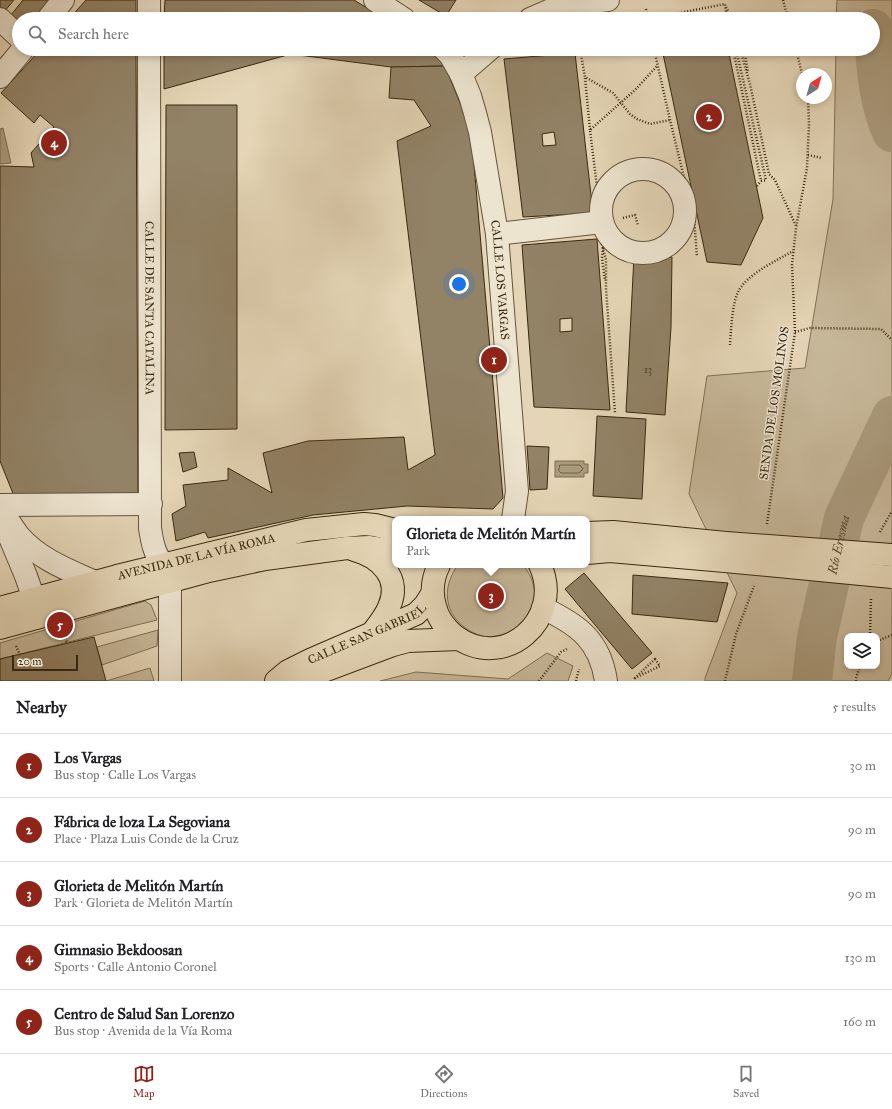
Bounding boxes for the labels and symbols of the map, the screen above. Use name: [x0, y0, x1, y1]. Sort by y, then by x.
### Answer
north arrow: [796, 68, 832, 104]
pin: 2: [696, 102, 722, 132]
pin: 4: [41, 128, 67, 158]
street label: CALLE LOS VARGAS: [488, 219, 512, 341]
street label: CALLE DE SANTA CATALINA: [142, 221, 157, 395]
your location: [449, 274, 469, 294]
street label: SENDA DE LOS MOLINOS: [756, 325, 792, 481]
pin: 1: [481, 345, 507, 375]
house number: 13: [644, 364, 652, 376]
water label: Río Eresma: [824, 514, 853, 577]
street label: AVENIDA DE LA VÍA ROMA: [115, 531, 277, 583]
pin: 3: [478, 581, 504, 611]
street label: CALLE SAN GABRIEL: [306, 601, 429, 667]
pin: 5: [47, 610, 73, 640]
scale bar: [12, 653, 78, 672]

